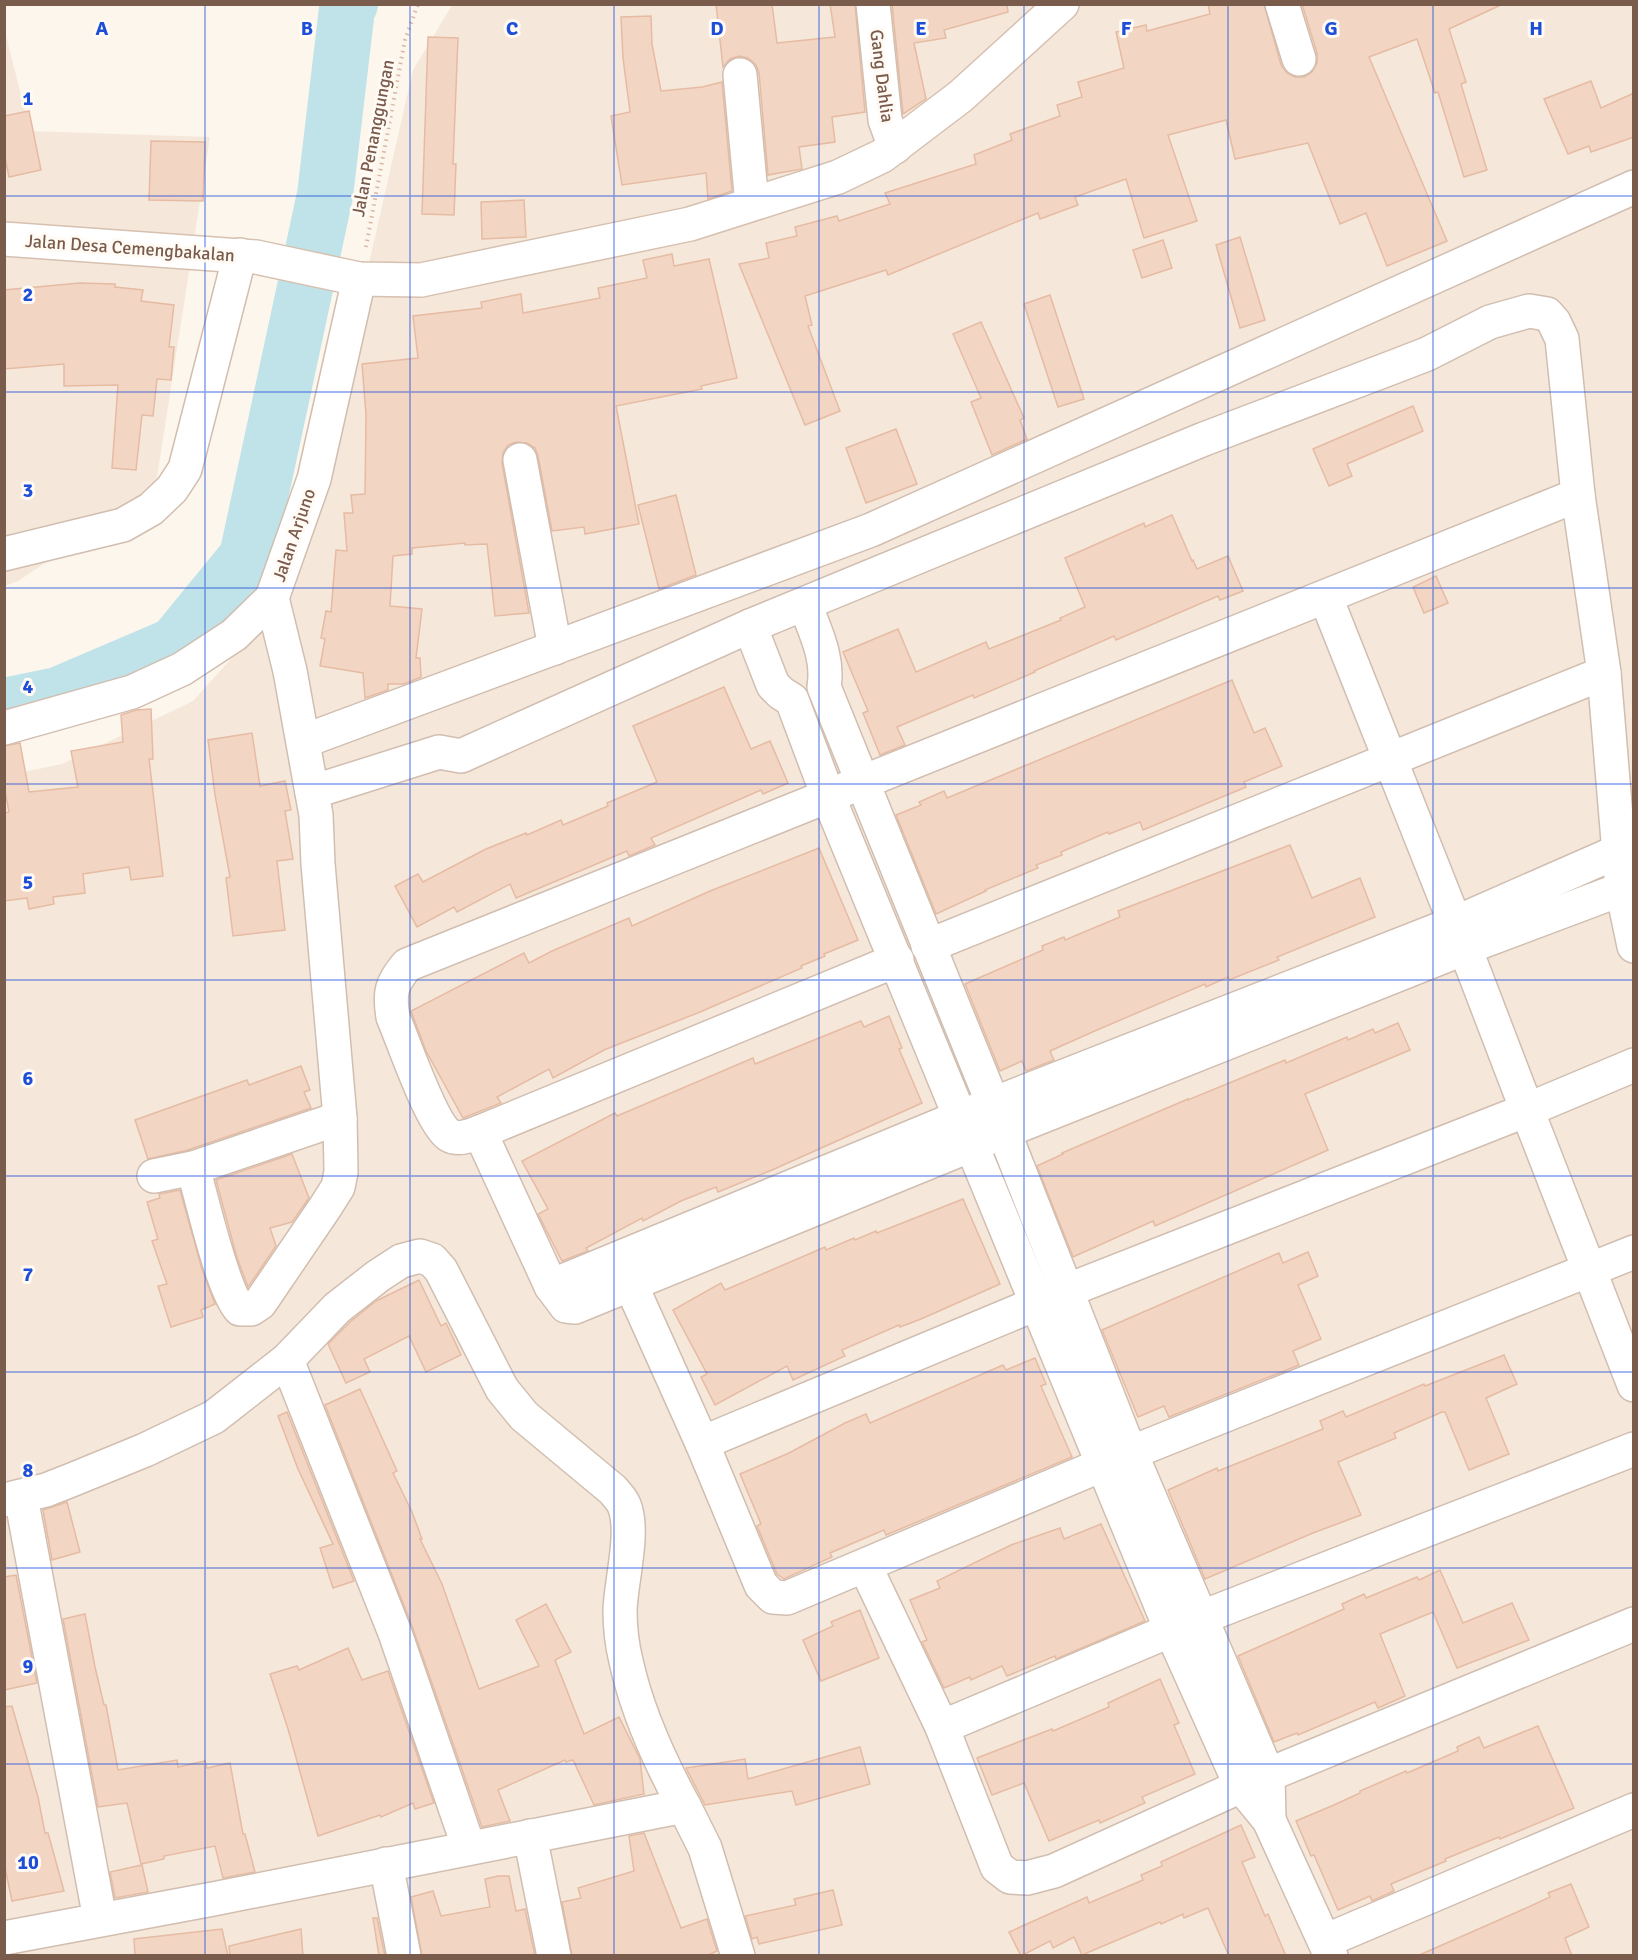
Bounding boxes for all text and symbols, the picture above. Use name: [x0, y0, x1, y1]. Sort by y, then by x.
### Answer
text: A: [96, 16, 109, 41]
text: B: [301, 16, 313, 41]
text: C: [506, 16, 518, 41]
text: D: [710, 16, 724, 41]
text: E: [915, 16, 927, 41]
text: F: [1121, 16, 1132, 41]
text: G: [1324, 16, 1338, 41]
text: H: [1529, 16, 1543, 41]
street label: Gang Dahlia: [865, 28, 899, 124]
street label: Jalan Penanggungan: [347, 58, 399, 218]
text: 1: [23, 86, 34, 111]
street label: Jalan Desa Cemengbakalan: [24, 230, 236, 266]
text: 2: [23, 282, 33, 307]
text: 3: [23, 478, 33, 503]
street label: Jalan Arjuno: [268, 486, 320, 584]
text: 4: [23, 674, 34, 699]
text: 5: [23, 870, 33, 895]
text: 6: [23, 1066, 34, 1091]
text: 7: [23, 1262, 34, 1287]
text: 8: [23, 1458, 34, 1483]
text: 9: [23, 1654, 34, 1679]
text: 10: [17, 1850, 39, 1875]

